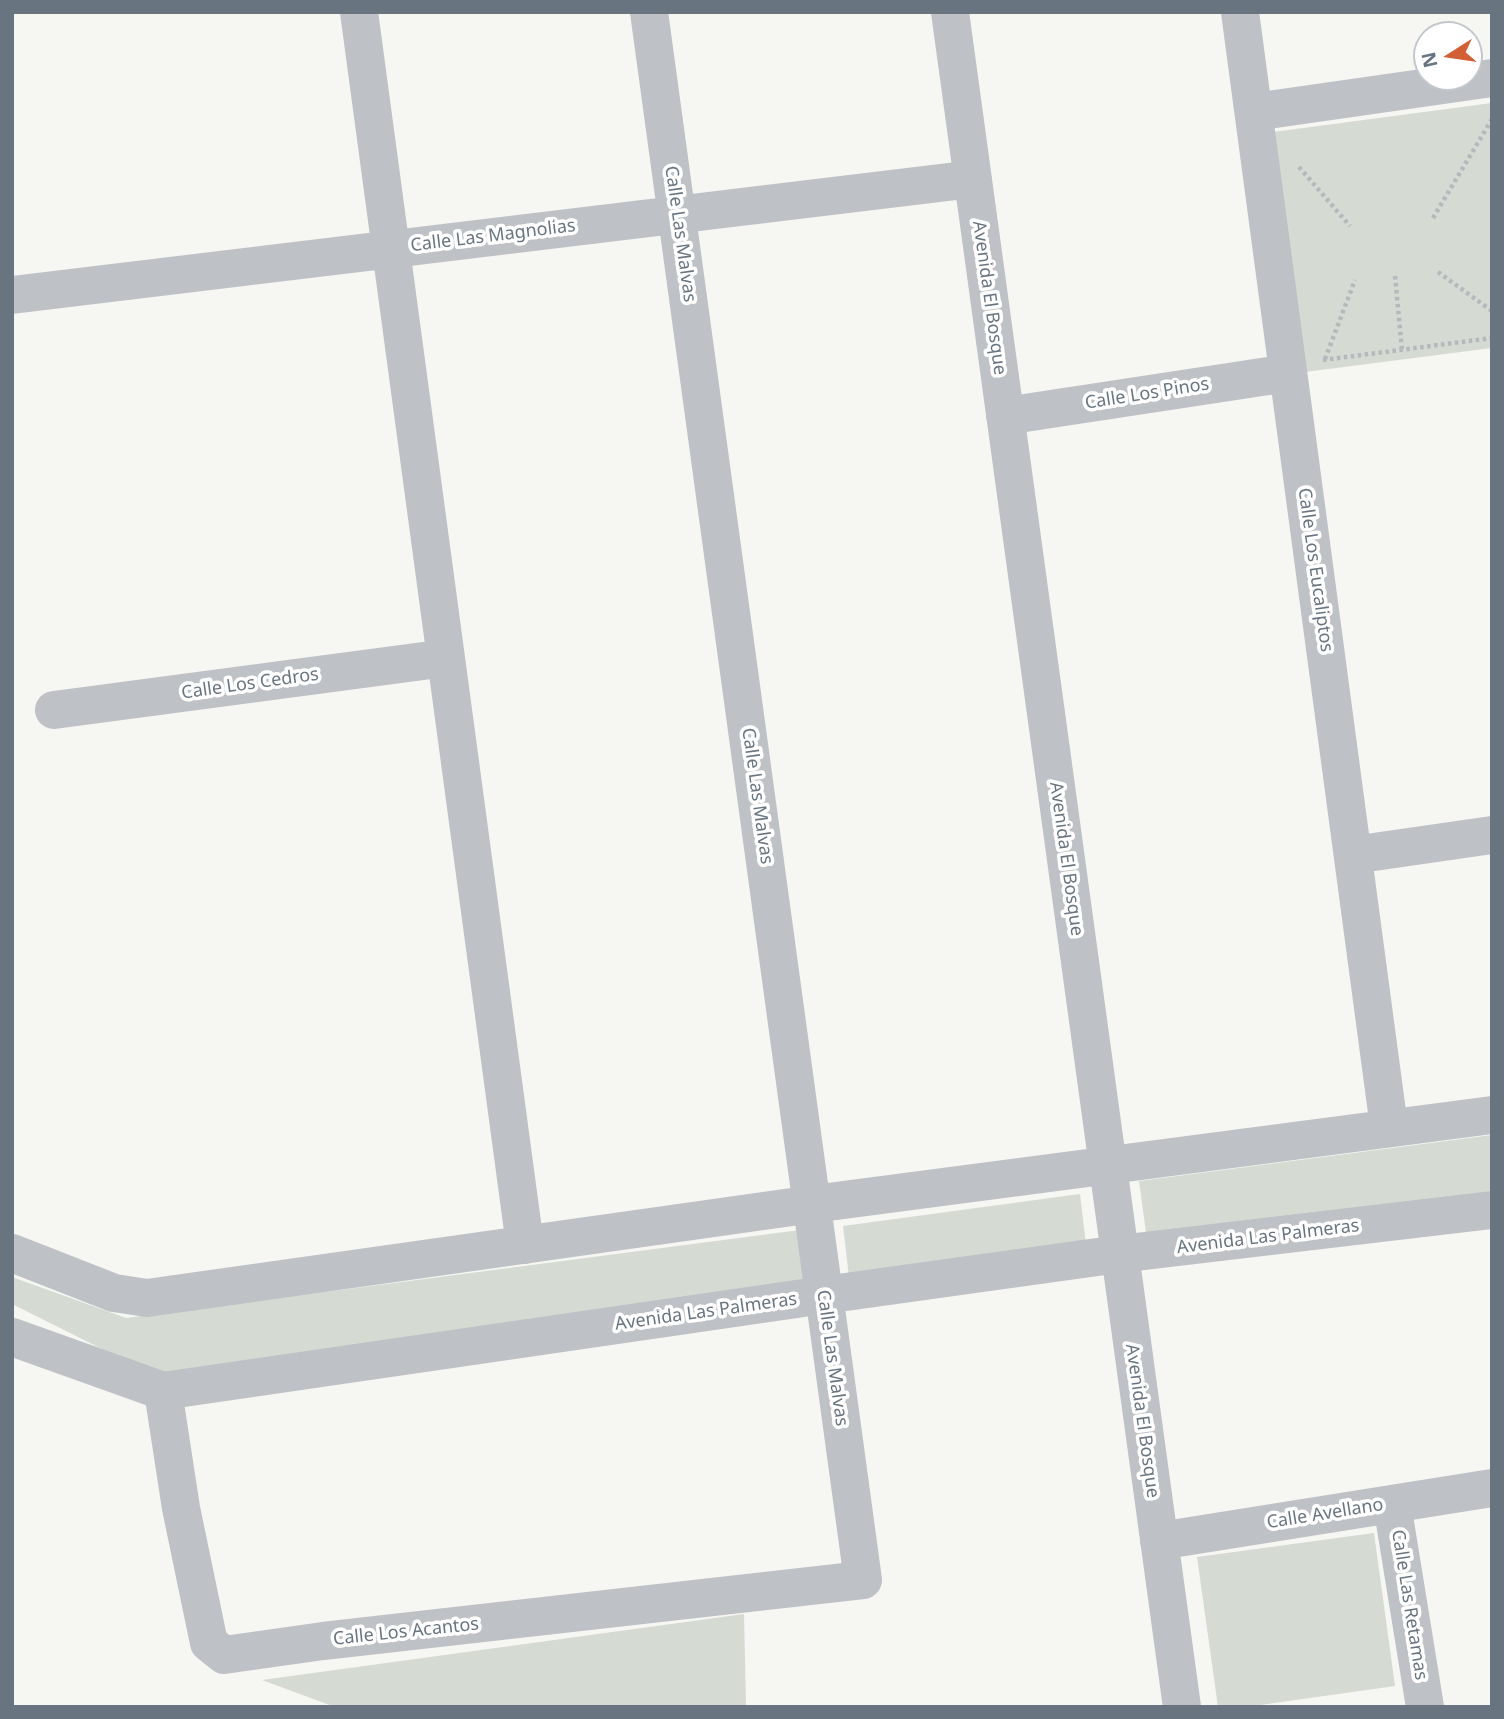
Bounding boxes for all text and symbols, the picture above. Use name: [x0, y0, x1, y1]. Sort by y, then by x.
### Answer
north arrow: [1413, 21, 1483, 91]
text: N: [1415, 50, 1444, 70]
street label: Calle Las Malvas: [660, 164, 700, 304]
street label: Calle Las Magnolias: [409, 215, 577, 257]
street label: Avenida El Bosque: [967, 220, 1011, 376]
street label: Calle Los Pinos: [1083, 374, 1211, 414]
street label: Calle Los Eucaliptos: [1293, 487, 1337, 653]
street label: Calle Los Cedros: [180, 664, 320, 704]
street label: Calle Las Malvas: [737, 726, 777, 866]
street label: Avenida El Bosque: [1044, 781, 1088, 937]
street label: Avenida Las Palmeras: [1176, 1215, 1360, 1259]
street label: Calle Las Malvas: [812, 1288, 852, 1428]
street label: Avenida Las Palmeras: [614, 1289, 798, 1335]
street label: Avenida El Bosque: [1120, 1343, 1164, 1499]
street label: Calle Avellano: [1265, 1494, 1385, 1534]
street label: Calle Las Retamas: [1386, 1528, 1432, 1682]
street label: Calle Los Acantos: [332, 1614, 480, 1650]

